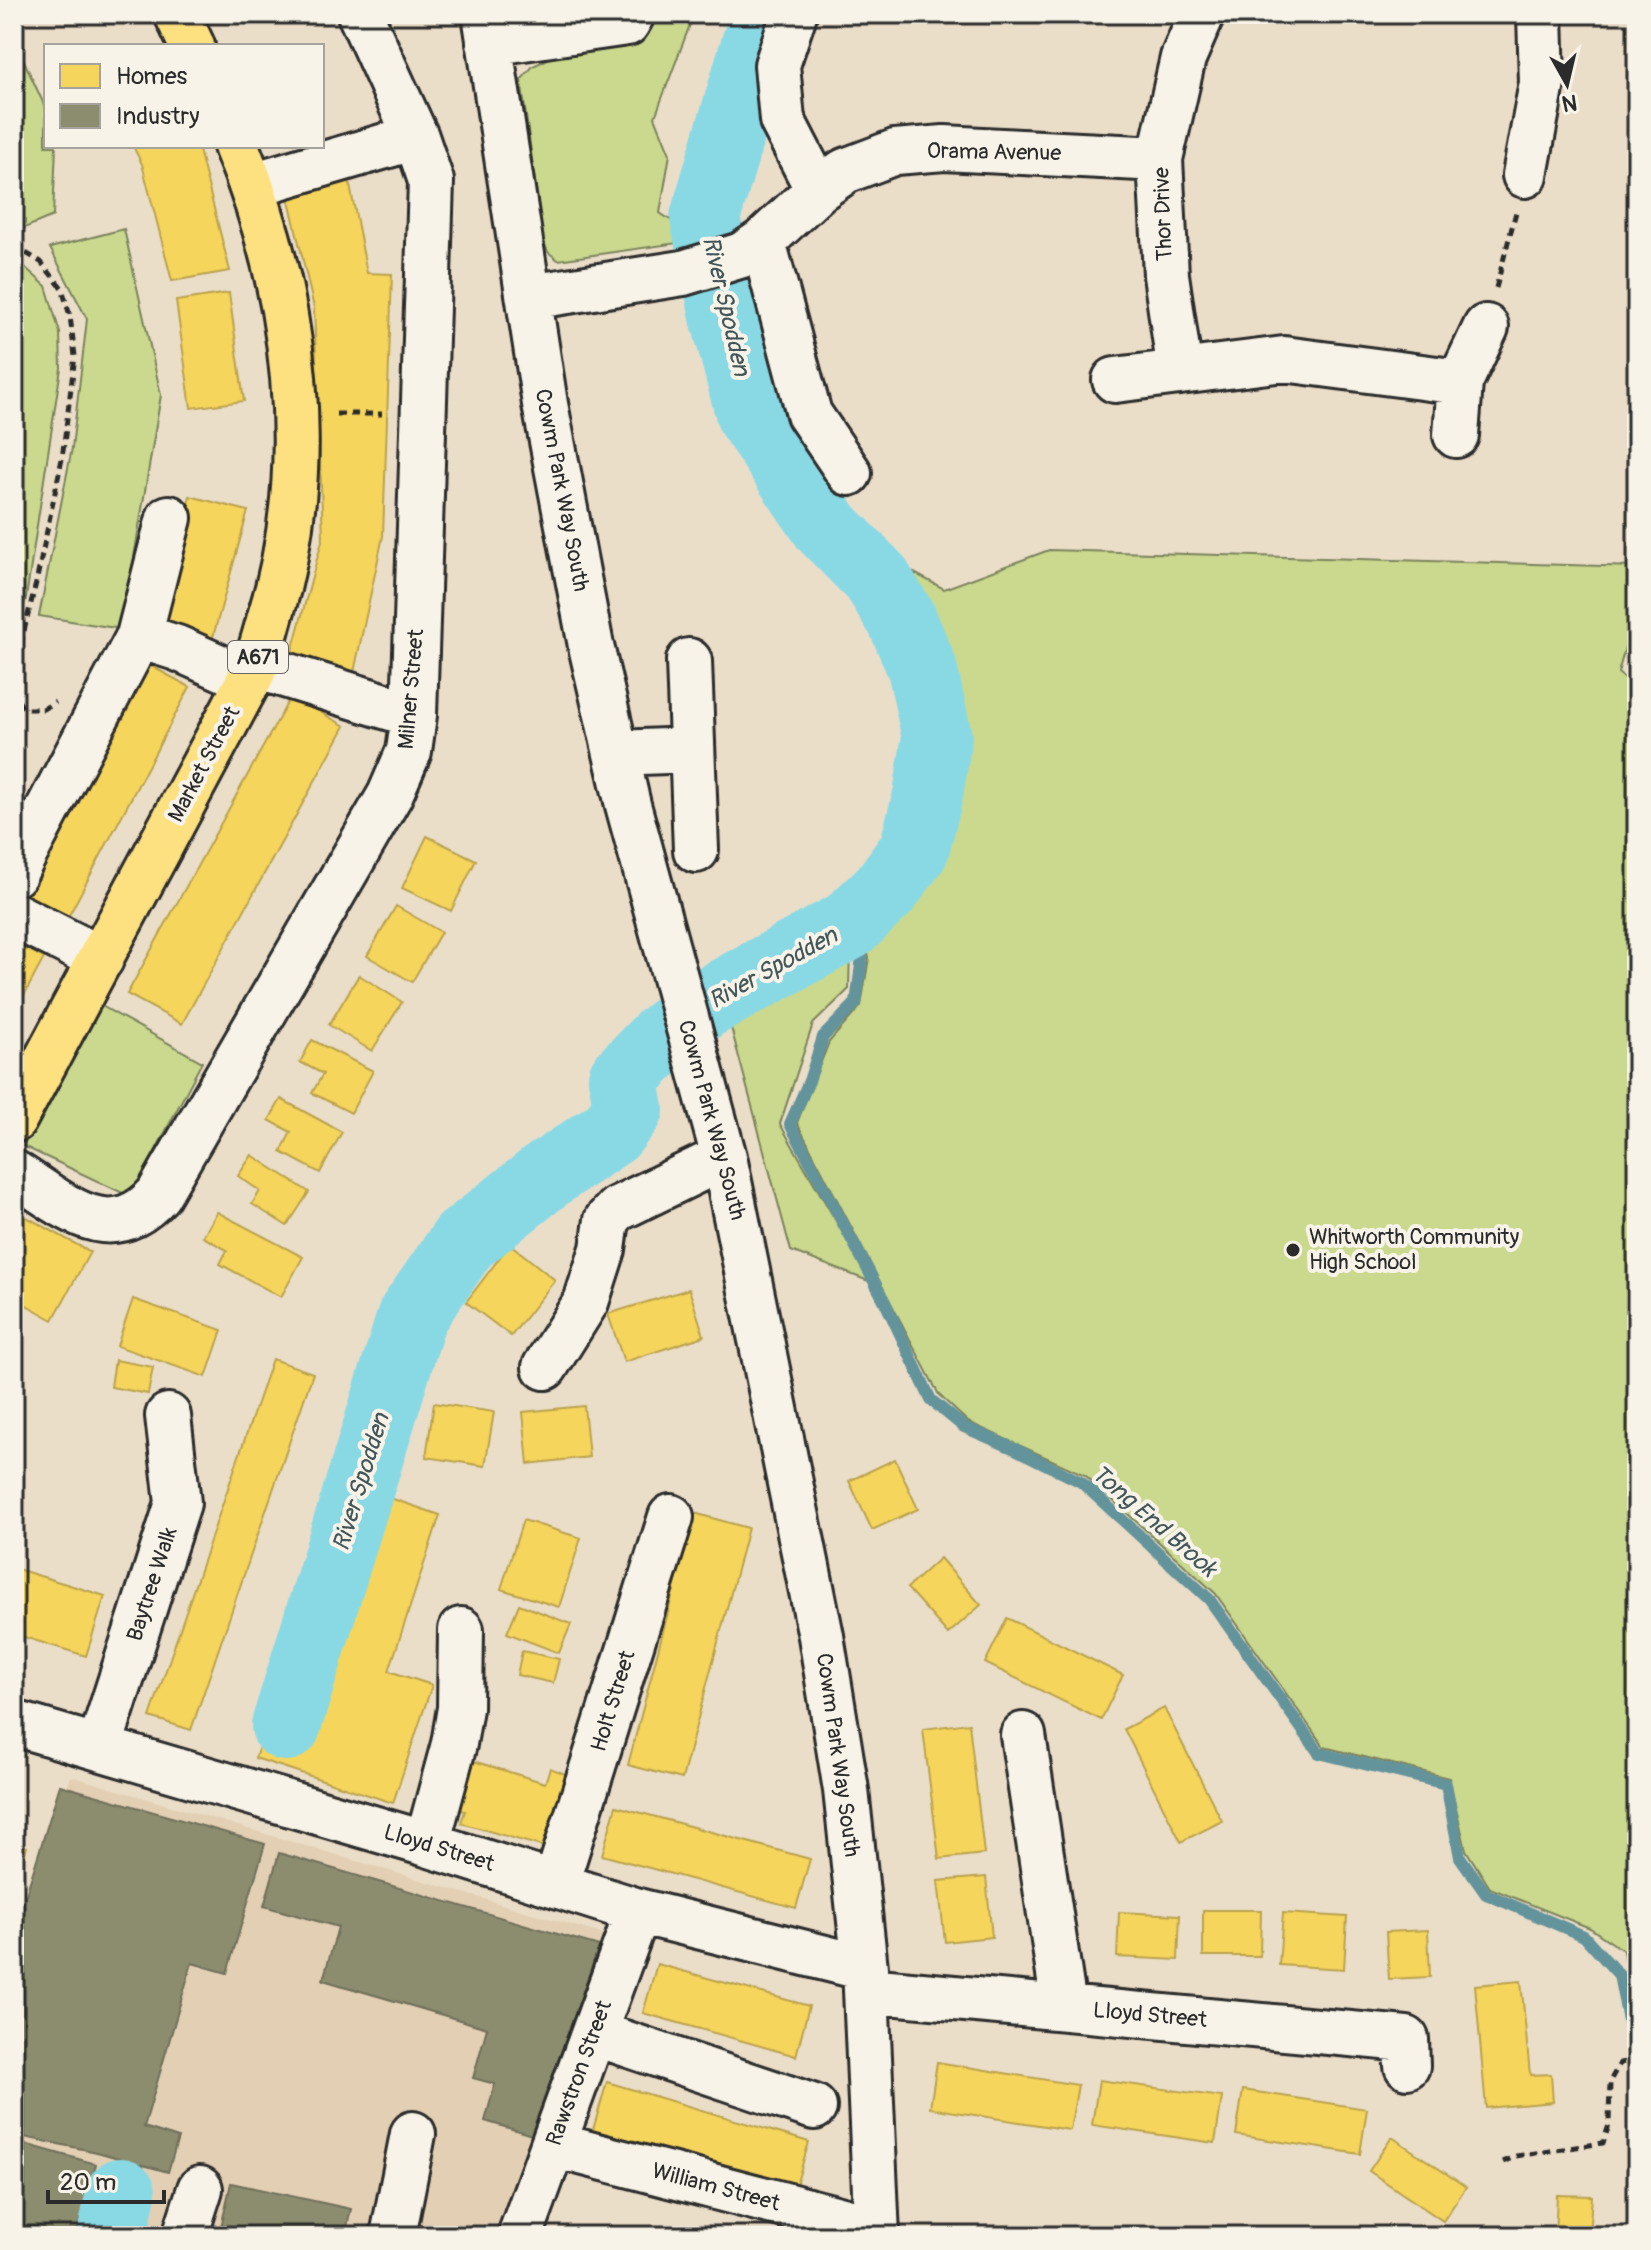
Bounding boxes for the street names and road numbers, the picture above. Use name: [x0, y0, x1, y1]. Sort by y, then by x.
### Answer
street label: Orama Avenue: [927, 137, 1061, 167]
street label: Thor Drive: [1147, 166, 1179, 261]
street label: Cowm Park Way South: [529, 386, 595, 594]
street label: Milner Street: [392, 628, 430, 750]
road number: A671: [228, 641, 288, 673]
street label: Market Street: [162, 701, 246, 827]
street label: Cowm Park Way South: [672, 1017, 752, 1223]
street label: Baytree Walk: [120, 1523, 184, 1645]
street label: Holt Street: [584, 1647, 642, 1755]
street label: Cowm Park Way South: [810, 1651, 866, 1859]
street label: Lloyd Street: [380, 1818, 498, 1878]
street label: Rawstron Street: [540, 1996, 618, 2149]
street label: Lloyd Street: [1092, 1996, 1208, 2034]
street label: William Street: [649, 2156, 783, 2218]

